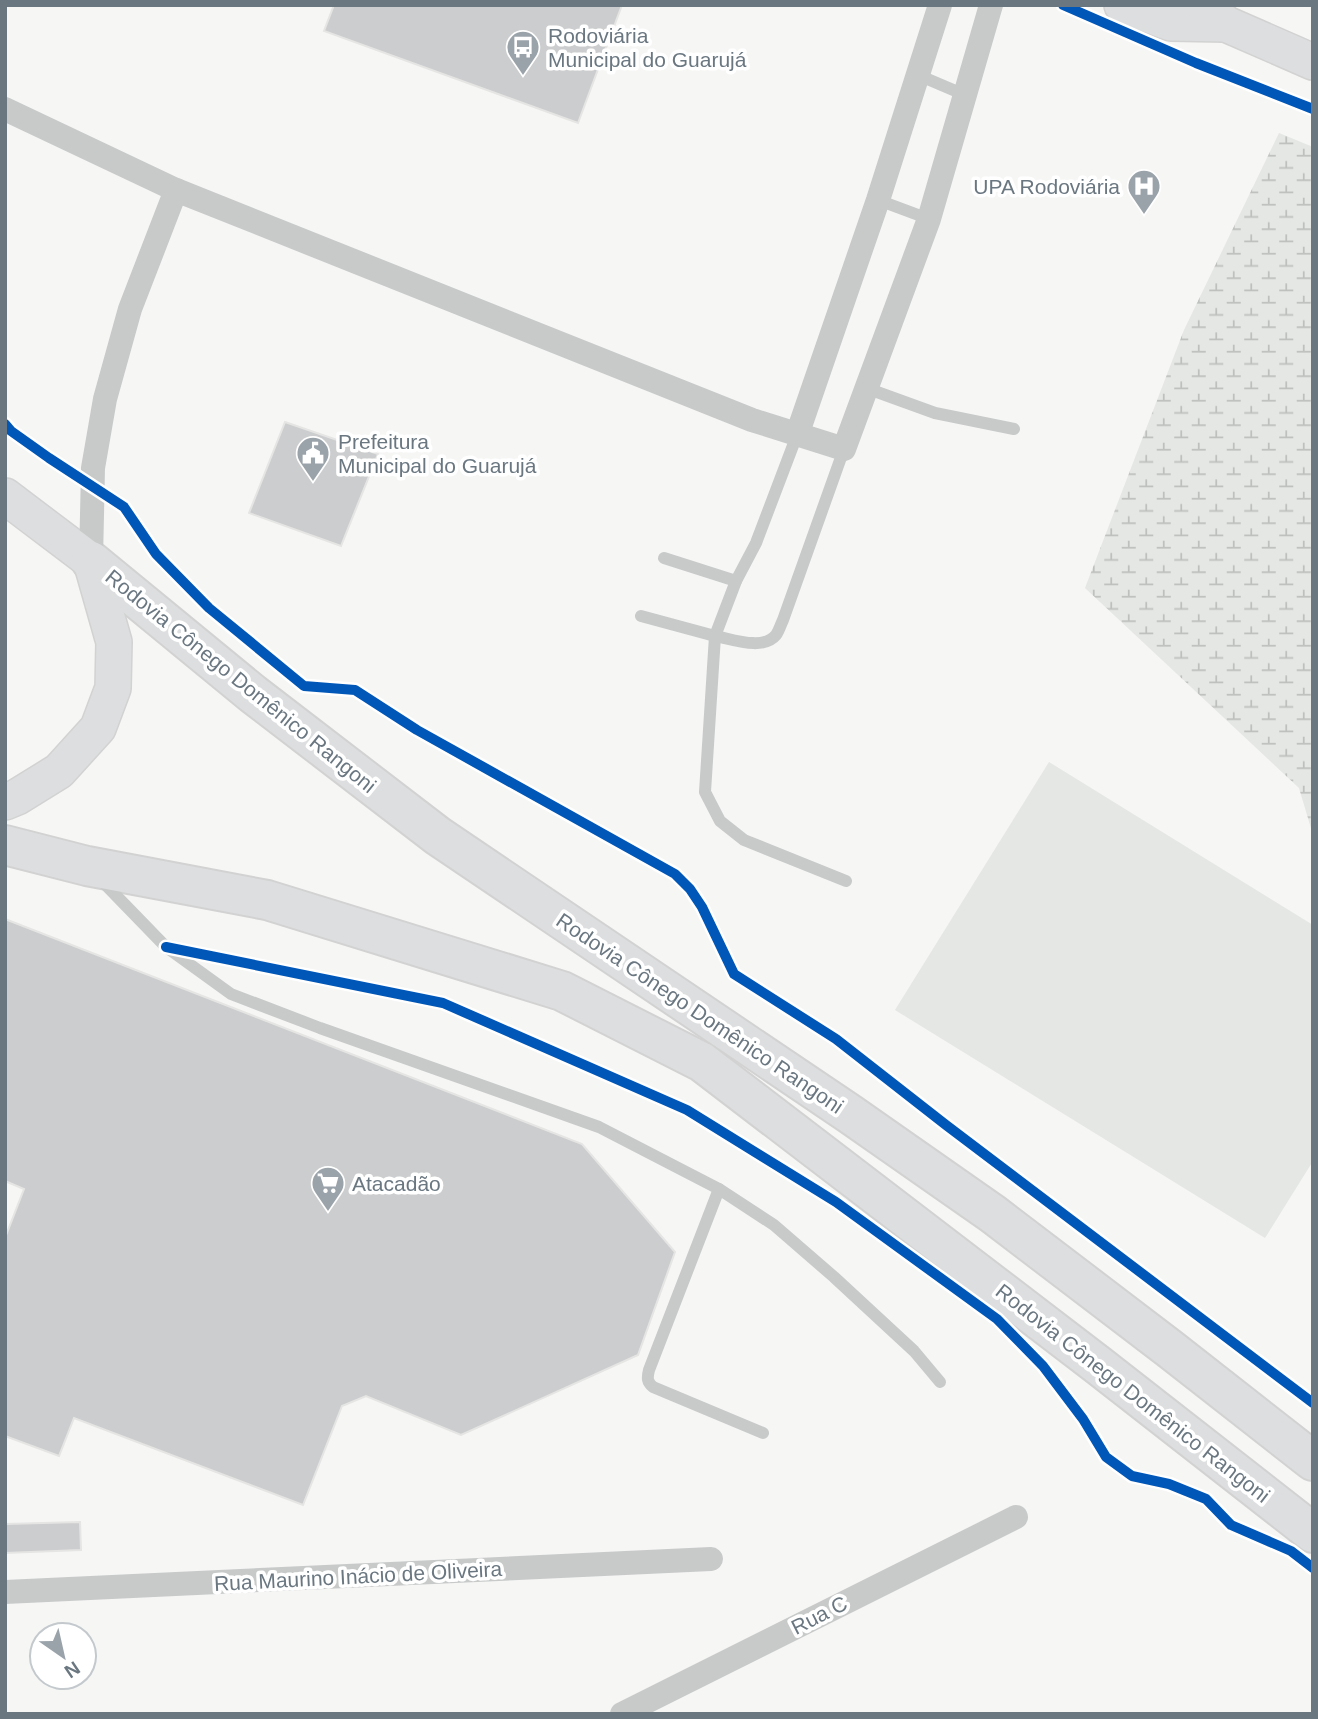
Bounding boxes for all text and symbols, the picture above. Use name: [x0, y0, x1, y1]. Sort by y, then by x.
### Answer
place label: Rodoviária Municipal do Guarujá: [548, 24, 747, 71]
bus stop icon: Rodoviária Municipal do Guarujá: [504, 28, 542, 77]
hospital icon: UPA Rodoviária: [1125, 167, 1163, 216]
place label: UPA Rodoviária: [973, 175, 1120, 198]
place label: Prefeitura Municipal do Guarujá: [338, 430, 537, 477]
public building icon: Prefeitura Municipal do Guarujá: [294, 434, 332, 483]
street label: Rodovia Cônego Domênico Rangoni: [101, 565, 381, 797]
street label: Rodovia Cônego Domênico Rangoni: [552, 908, 848, 1118]
supermarket icon: Atacadão: [309, 1164, 347, 1213]
place label: Atacadão: [352, 1172, 441, 1195]
street label: Rodovia Cônego Domênico Rangoni: [992, 1279, 1274, 1507]
street label: Rua Maurino Inácio de Oliveira: [213, 1557, 503, 1595]
street label: Rua C: [787, 1591, 851, 1639]
north arrow: [28, 1621, 98, 1691]
text: N: [61, 1657, 84, 1682]

